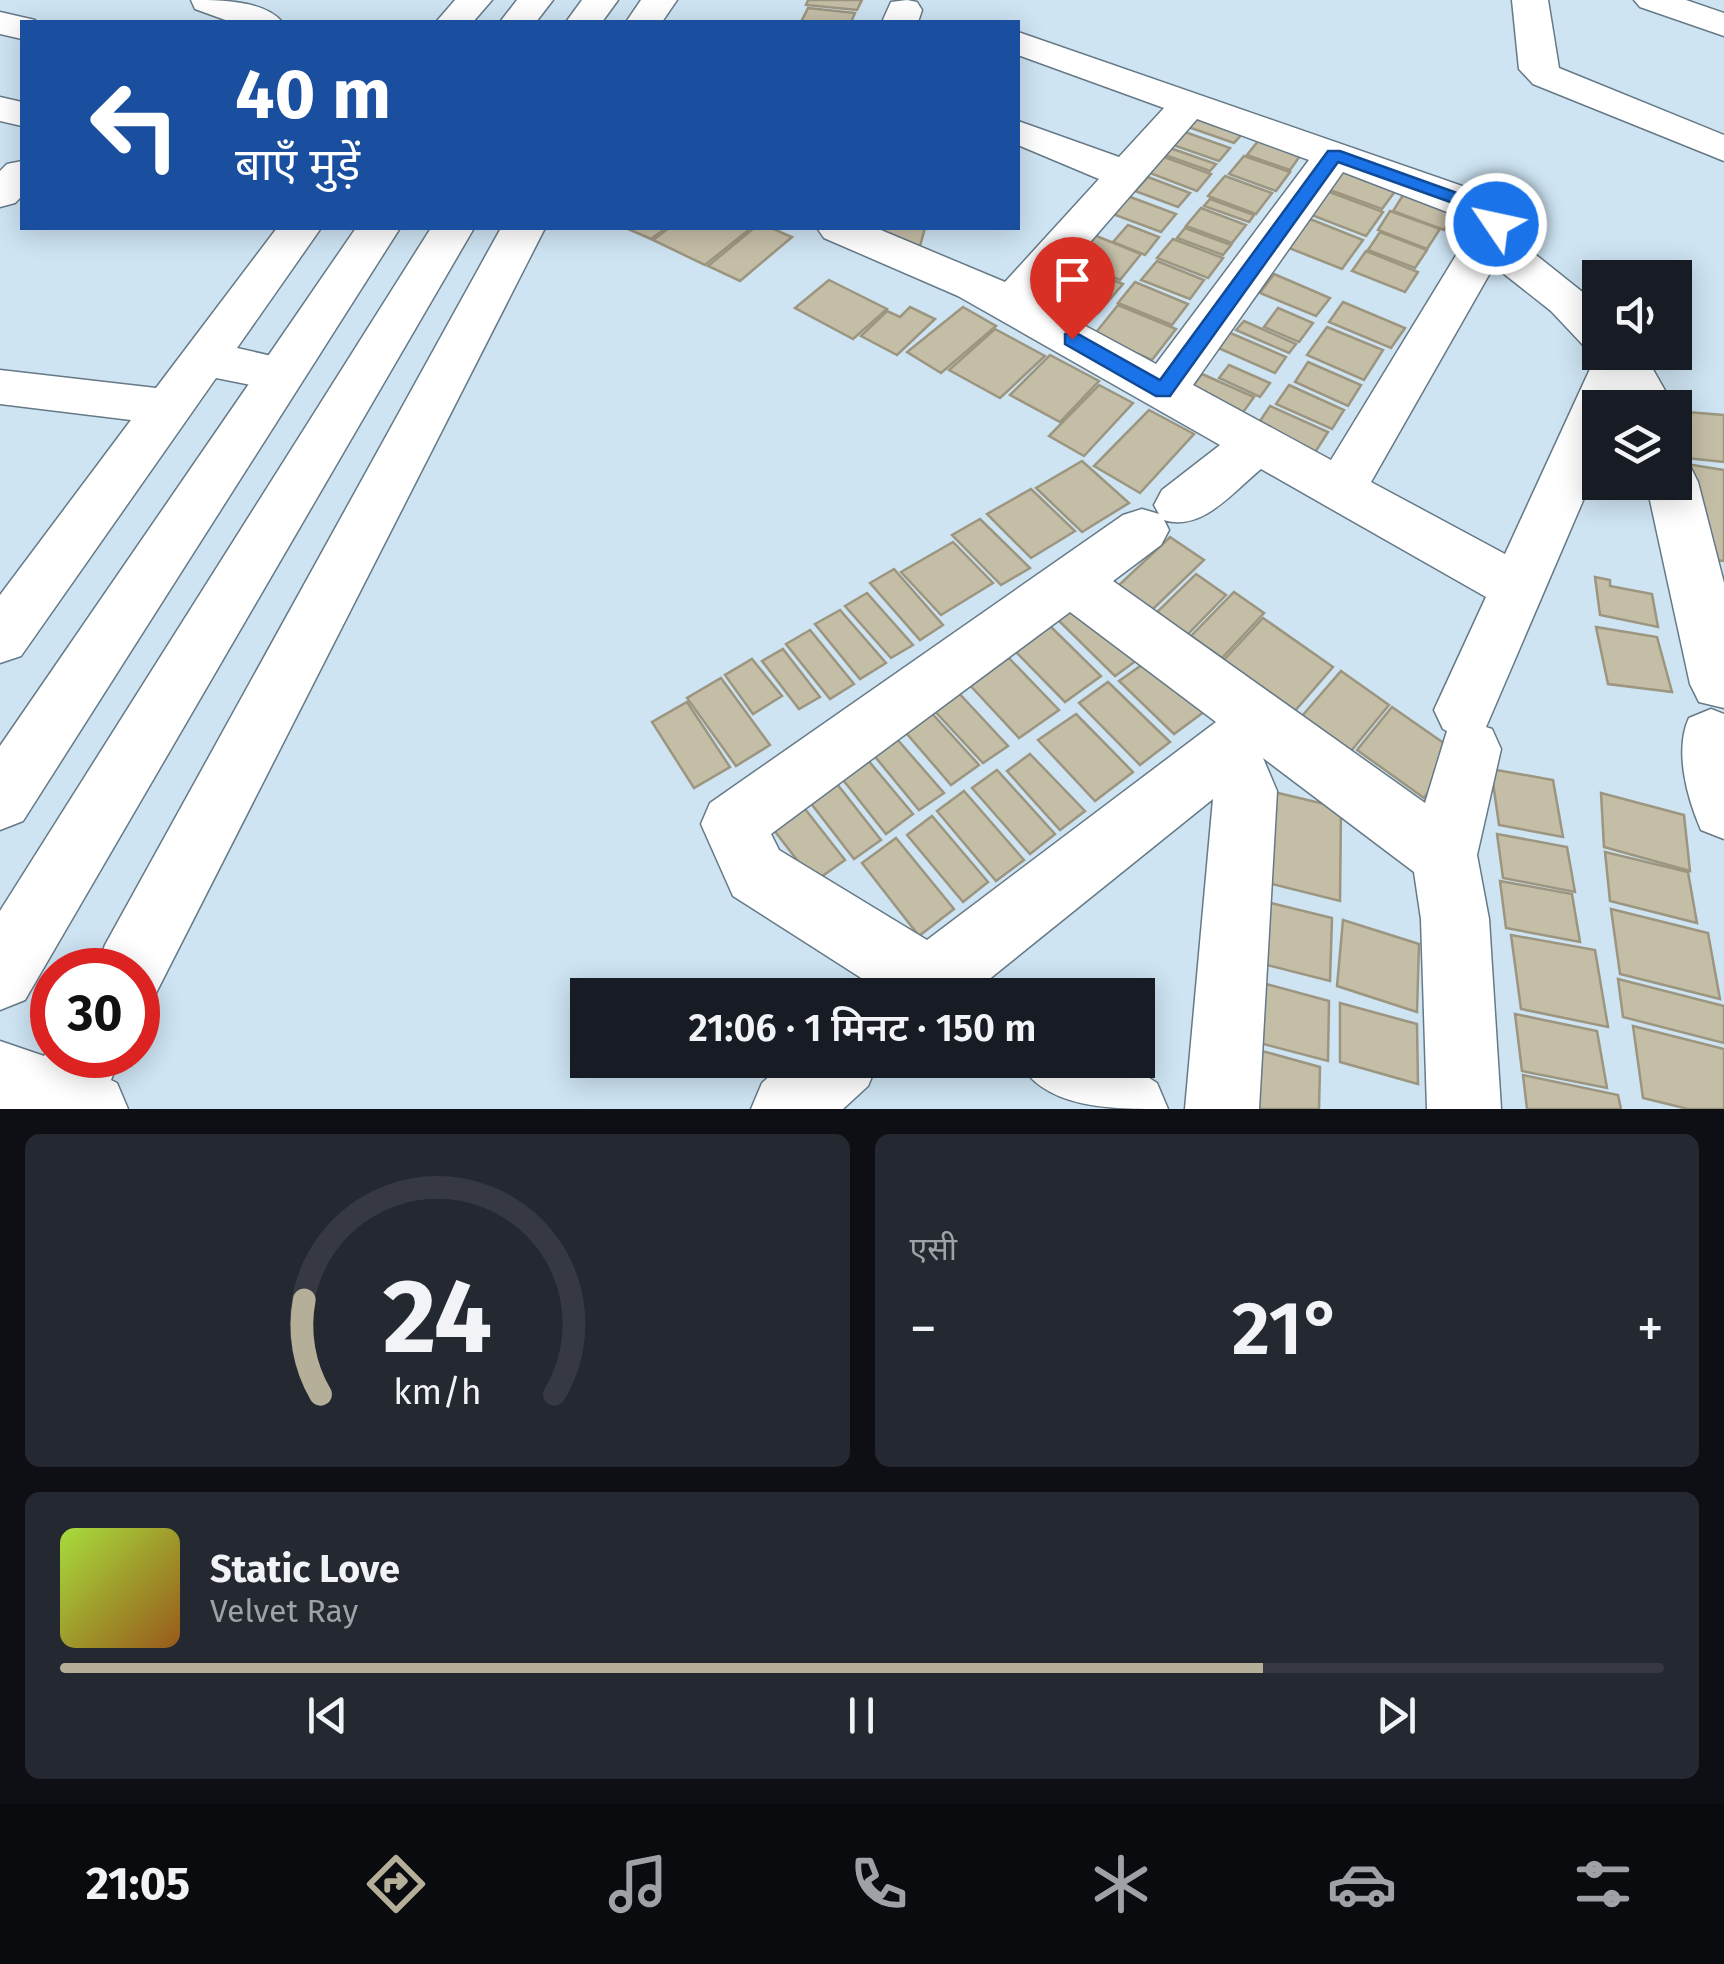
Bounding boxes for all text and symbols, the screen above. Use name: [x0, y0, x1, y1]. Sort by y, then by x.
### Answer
text: 40 m: [235, 53, 391, 137]
icon: left: [70, 60, 200, 190]
text: बाएँ मुड़ें: [235, 138, 360, 192]
position arrow: [1444, 172, 1548, 276]
pin: [1030, 237, 1115, 340]
icon: arrive: [1045, 252, 1100, 307]
map controls: [1582, 260, 1692, 500]
button: sound: [1582, 260, 1692, 370]
button: layers: [1582, 390, 1692, 500]
speed limit sign: 30: [30, 948, 160, 1078]
text: 21:06 · 1 मिनट · 150 m: [688, 1005, 1037, 1051]
text: एसी: [910, 1230, 957, 1268]
text: 24: [382, 1255, 492, 1380]
text: 21°: [1232, 1284, 1342, 1374]
text: −: [910, 1296, 937, 1362]
text: +: [1637, 1296, 1664, 1362]
text: km/h: [393, 1371, 481, 1413]
text: Static Love: [210, 1546, 400, 1592]
text: Velvet Ray: [210, 1592, 358, 1630]
icon: previous: [300, 1688, 355, 1743]
icon: pause: [834, 1688, 889, 1743]
icon: next: [1369, 1688, 1424, 1743]
icon: directions: [361, 1849, 431, 1919]
icon: music: [603, 1849, 673, 1919]
icon: phone: [844, 1849, 914, 1919]
icon: climate: [1086, 1849, 1156, 1919]
icon: car: [1327, 1849, 1397, 1919]
icon: filters: [1568, 1849, 1638, 1919]
text: 21:05: [86, 1857, 190, 1911]

